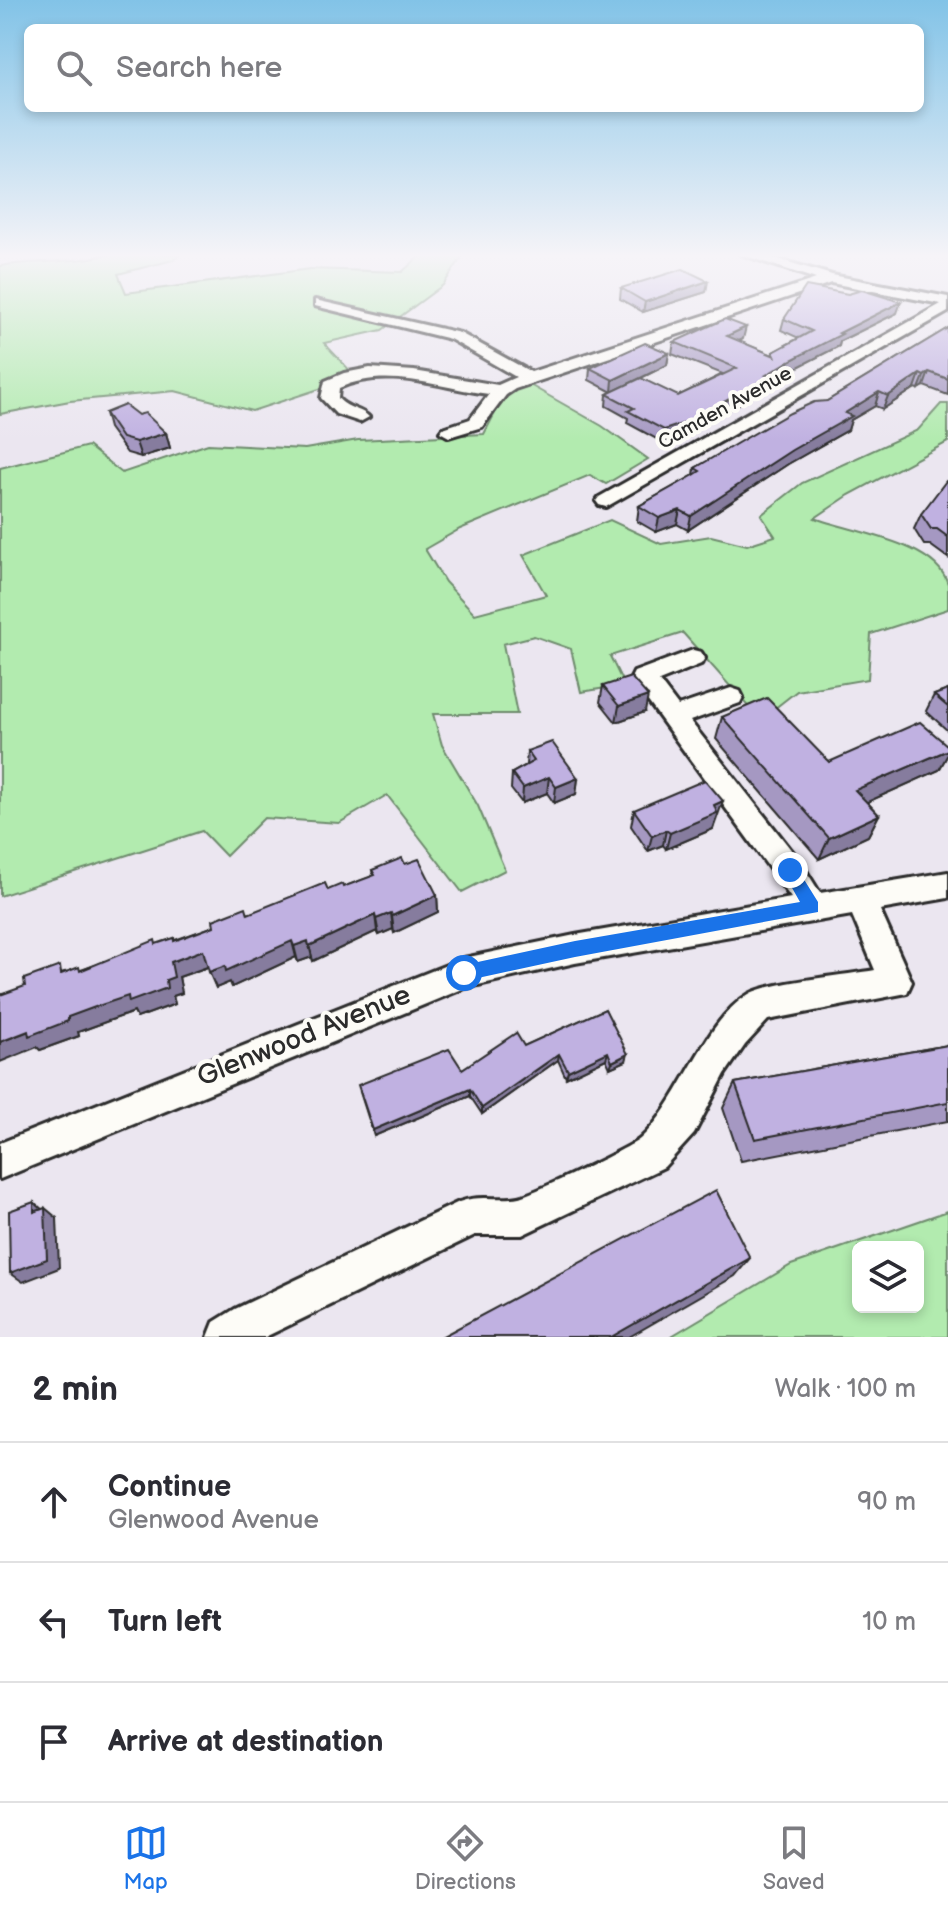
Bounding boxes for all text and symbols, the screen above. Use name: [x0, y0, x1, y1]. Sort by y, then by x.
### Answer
search box: [24, 24, 924, 112]
icon: search: [52, 46, 96, 90]
text: Search here: [116, 50, 282, 86]
street label: Camden Avenue: [654, 361, 796, 455]
route end: [772, 852, 808, 888]
route start: [446, 955, 482, 991]
street label: Glenwood Avenue: [192, 978, 416, 1094]
map controls: [852, 1241, 924, 1313]
button: layers: [852, 1241, 924, 1313]
text: 2 min: [32, 1369, 118, 1410]
text: Walk · 100 m: [774, 1374, 916, 1405]
text: Continue: [108, 1469, 231, 1505]
icon: ahead: [32, 1480, 76, 1524]
text: 90 m: [857, 1487, 916, 1518]
text: Glenwood Avenue: [108, 1505, 319, 1536]
icon: left: [32, 1600, 76, 1644]
text: Turn left: [108, 1604, 222, 1640]
text: 10 m: [862, 1607, 916, 1638]
icon: arrive: [32, 1720, 76, 1764]
text: Arrive at destination: [108, 1724, 384, 1760]
tab: Map: [123, 1821, 168, 1896]
tab: Directions: [415, 1821, 516, 1896]
tab: Saved: [763, 1821, 825, 1896]

